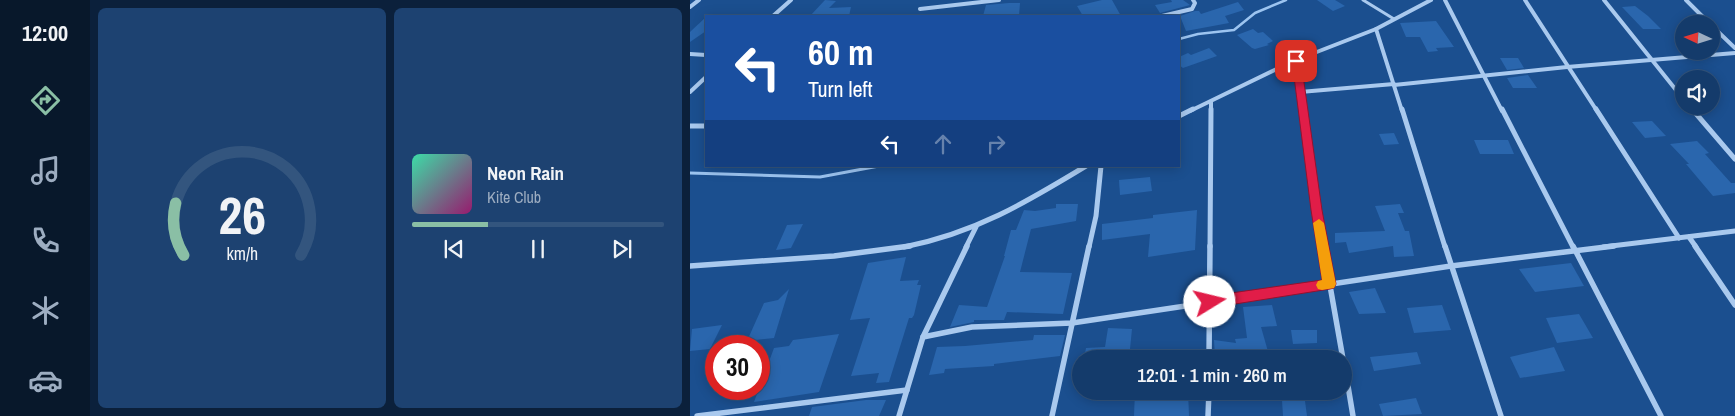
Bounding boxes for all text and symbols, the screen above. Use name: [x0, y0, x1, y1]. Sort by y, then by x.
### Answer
north arrow: [1675, 15, 1720, 60]
map controls: [1675, 15, 1720, 115]
text: 12:00: [22, 18, 68, 48]
text: 60 m: [808, 29, 873, 76]
icon: left: [725, 35, 790, 100]
pin: [1275, 40, 1317, 82]
icon: arrive: [1282, 47, 1310, 75]
button: sound: [1675, 70, 1720, 115]
text: Turn left: [808, 74, 873, 104]
icon: directions: [28, 83, 63, 118]
icon: left: [876, 130, 904, 158]
icon: ahead: [929, 130, 957, 158]
icon: right: [982, 130, 1010, 158]
icon: music: [28, 153, 63, 188]
text: Neon Rain: [487, 160, 564, 186]
text: 26: [218, 180, 266, 250]
text: Kite Club: [487, 186, 541, 208]
icon: phone: [28, 223, 63, 258]
icon: previous: [440, 235, 468, 263]
icon: pause: [524, 235, 552, 263]
icon: next: [608, 235, 636, 263]
text: km/h: [226, 242, 258, 266]
position arrow: [1183, 275, 1235, 327]
icon: climate: [28, 293, 63, 328]
speed limit sign: 30: [705, 335, 770, 400]
text: 12:01 · 1 min · 260 m: [1137, 362, 1287, 388]
icon: car: [28, 363, 63, 398]

